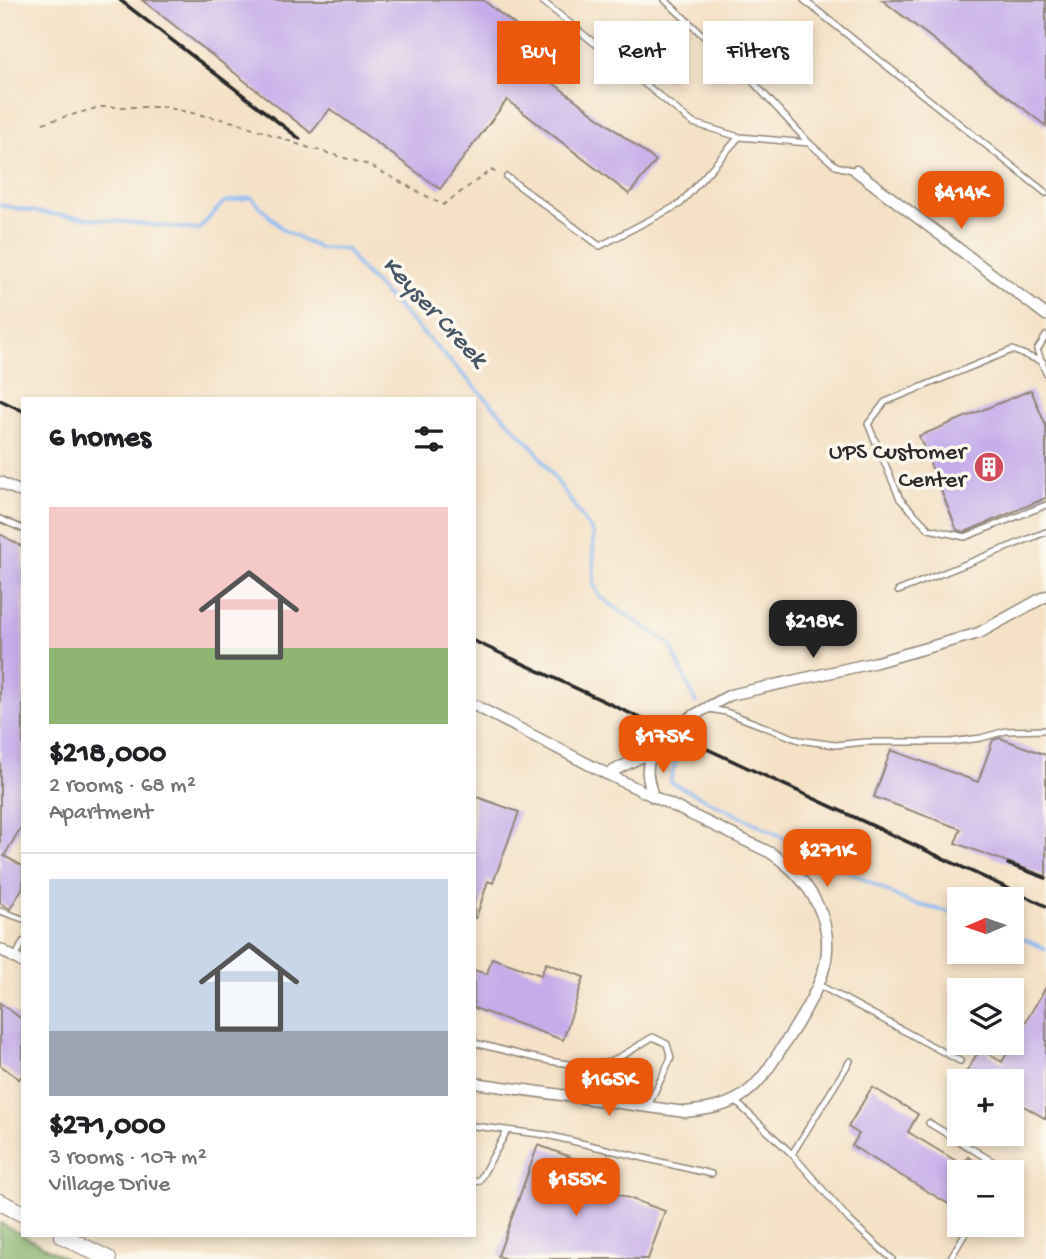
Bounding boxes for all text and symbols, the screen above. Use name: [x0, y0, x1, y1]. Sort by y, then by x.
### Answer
chip: Buy: [497, 21, 580, 84]
chip: Rent: [594, 21, 689, 84]
chip: Filters: [703, 21, 813, 84]
pin: $414K: [912, 172, 1010, 231]
text: $414K: [934, 180, 988, 207]
water label: Keyser Creek: [374, 251, 494, 377]
icon: filters: [410, 420, 448, 458]
text: 6 homes: [49, 422, 151, 457]
place label: UPS Customer Center: [829, 439, 968, 496]
building icon: UPS Customer Center: [972, 450, 1006, 484]
icon: home: [186, 552, 312, 678]
pin: $218K: [764, 600, 862, 660]
text: $218K: [785, 609, 841, 636]
pin: $175K: [614, 716, 712, 775]
text: $175K: [635, 724, 691, 751]
text: $218,000: [49, 738, 166, 773]
text: 2 rooms · 68 m²: [49, 773, 196, 800]
text: Apartment: [49, 800, 153, 827]
pin: $271K: [778, 830, 876, 889]
text: $271K: [799, 838, 855, 865]
north arrow: [947, 887, 1024, 964]
map controls: [947, 887, 1024, 1237]
icon: home: [186, 924, 312, 1050]
button: layers: [947, 978, 1024, 1055]
pin: $165K: [560, 1058, 658, 1118]
text: $165K: [581, 1067, 637, 1094]
button: +: [947, 1069, 1024, 1146]
text: $271,000: [49, 1110, 165, 1145]
text: 3 rooms · 107 m²: [49, 1145, 207, 1172]
pin: $155K: [527, 1158, 625, 1218]
button: −: [947, 1160, 1024, 1237]
text: $155K: [548, 1167, 604, 1194]
text: Village Drive: [49, 1172, 170, 1199]

